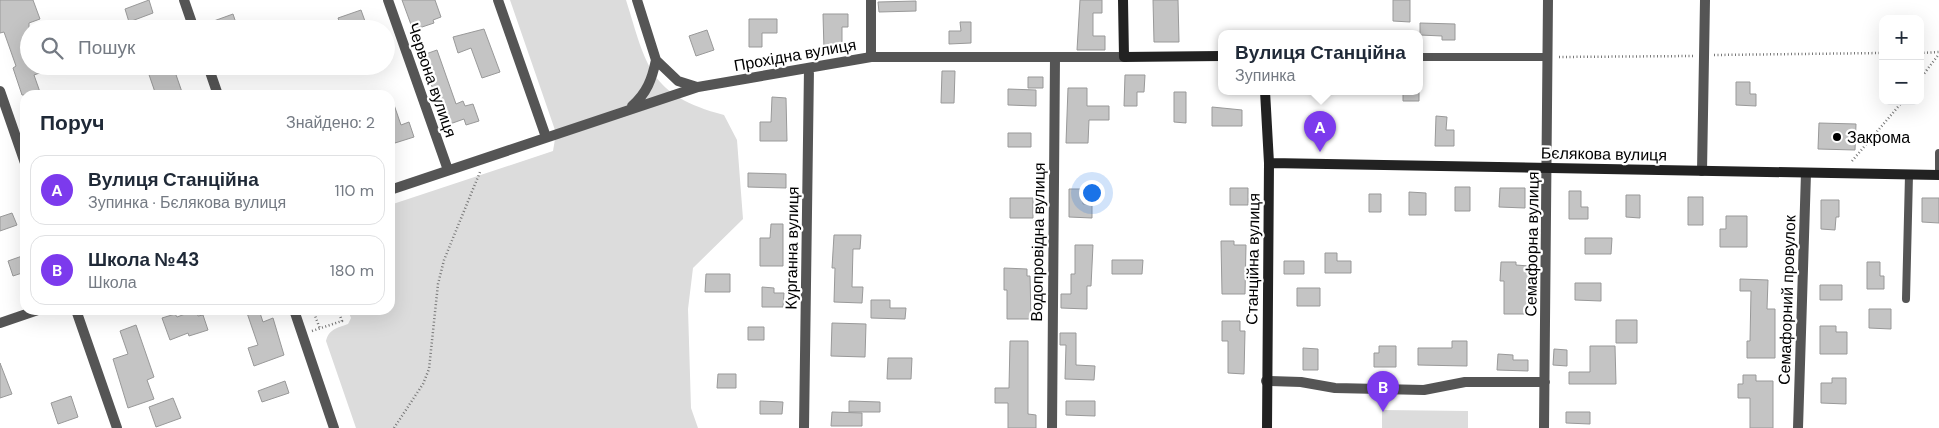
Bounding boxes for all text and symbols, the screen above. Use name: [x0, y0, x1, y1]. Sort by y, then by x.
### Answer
map controls: [1879, 15, 1924, 105]
button: +: [1879, 15, 1924, 60]
search box: [20, 20, 395, 75]
street label: Червона вулиця: [403, 20, 461, 140]
popup: [1218, 30, 1423, 95]
icon: search: [38, 34, 66, 62]
street label: Прохідна вулиця: [732, 34, 858, 76]
text: Пошук: [78, 35, 135, 60]
text: Вулиця Станційна: [1235, 40, 1406, 65]
button: −: [1879, 60, 1924, 105]
text: Зупинка: [1235, 65, 1295, 86]
text: Поруч: [40, 109, 104, 137]
pin: A: [1304, 111, 1336, 152]
text: Знайдено: 2: [286, 112, 375, 133]
place label: Закрома: [1847, 127, 1910, 148]
marker: Закрома: [1831, 131, 1843, 143]
street label: Бєлякова вулиця: [1541, 142, 1667, 166]
street label: Водопровідна вулиця: [1026, 162, 1050, 322]
text: Вулиця Станційна: [88, 167, 259, 192]
street label: Семафорна вулиця: [1520, 171, 1544, 317]
text: A: [51, 180, 63, 201]
text: 110 m: [335, 180, 374, 201]
your location: [1079, 180, 1105, 206]
street label: Курганна вулиця: [780, 186, 804, 310]
text: Зупинка · Бєлякова вулиця: [88, 192, 286, 213]
street label: Станційна вулиця: [1241, 193, 1265, 325]
street label: Семафорний провулок: [1774, 214, 1800, 385]
text: Школа №43: [88, 247, 200, 272]
text: B: [52, 260, 62, 281]
text: 180 m: [330, 260, 374, 281]
text: Школа: [88, 272, 137, 293]
pin: B: [1367, 371, 1399, 412]

